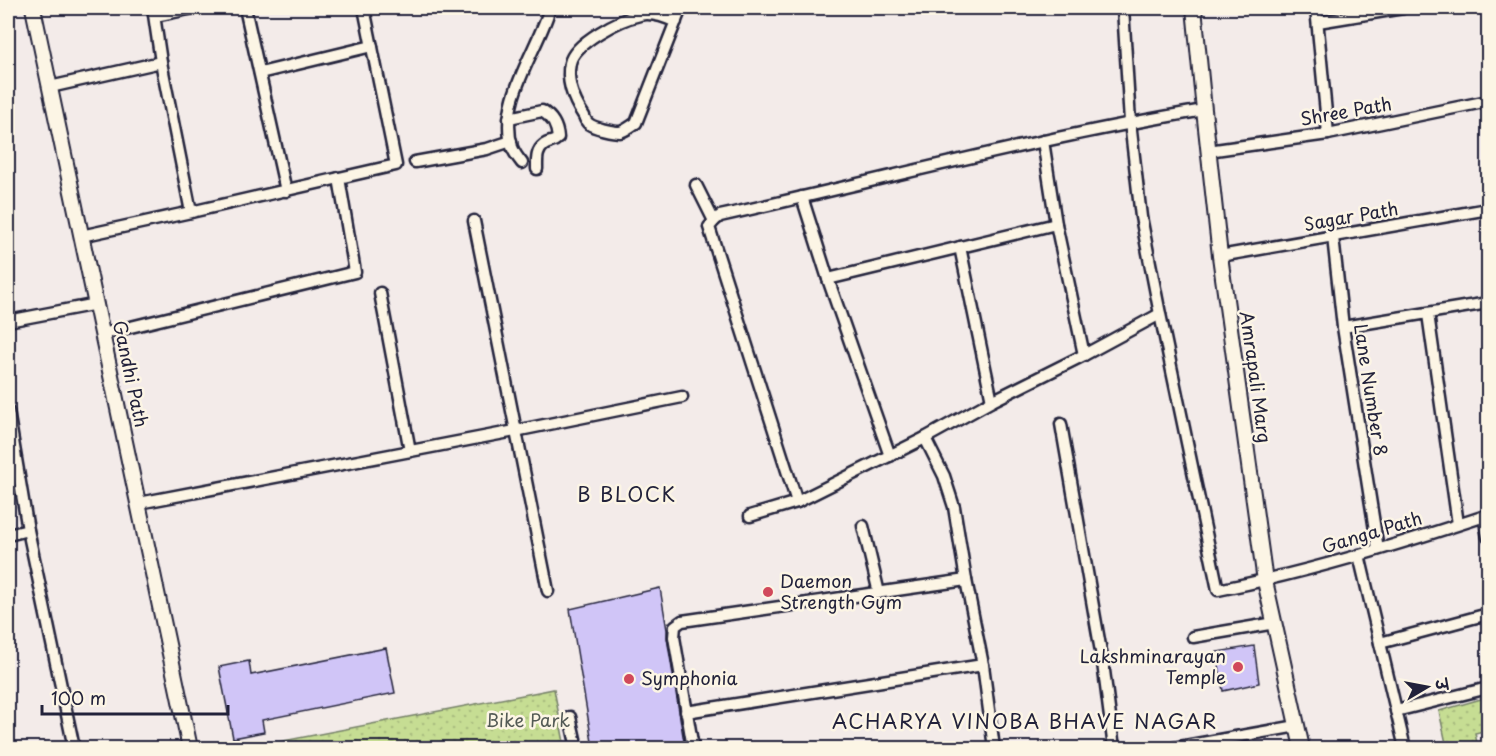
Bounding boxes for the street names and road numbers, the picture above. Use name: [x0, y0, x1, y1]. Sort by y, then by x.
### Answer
street label: Shree Path: [1298, 89, 1394, 132]
street label: Sagar Path: [1301, 194, 1400, 237]
street label: Amrapali Marg: [1234, 309, 1279, 445]
street label: Gandhi Path: [107, 318, 156, 430]
street label: Lane Number 8: [1348, 322, 1395, 458]
street label: Ganga Path: [1318, 504, 1425, 560]

